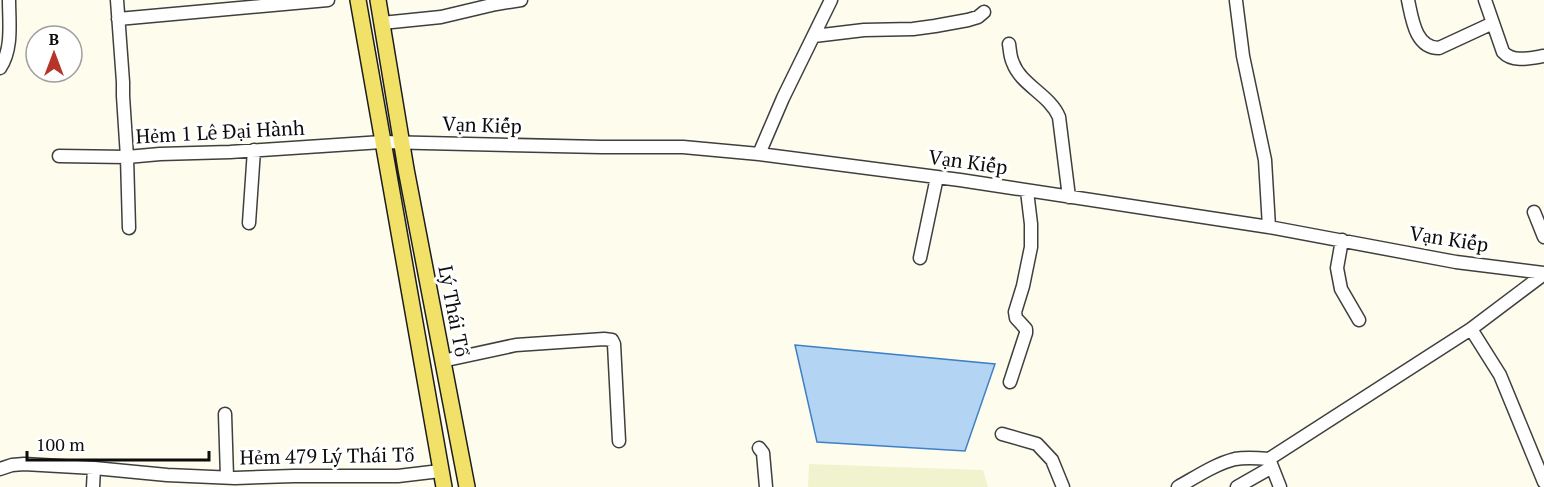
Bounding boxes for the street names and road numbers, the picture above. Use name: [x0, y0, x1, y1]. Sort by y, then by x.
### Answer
street label: Vạn Kiếp: [442, 110, 522, 139]
street label: Hẻm 1 Lê Đại Hành: [135, 114, 305, 149]
street label: Vạn Kiếp: [927, 143, 1009, 180]
street label: Vạn Kiếp: [1408, 219, 1491, 258]
street label: Lý Thái Tổ: [432, 263, 477, 359]
street label: Hẻm 479 Lý Thái Tổ: [239, 440, 415, 471]

